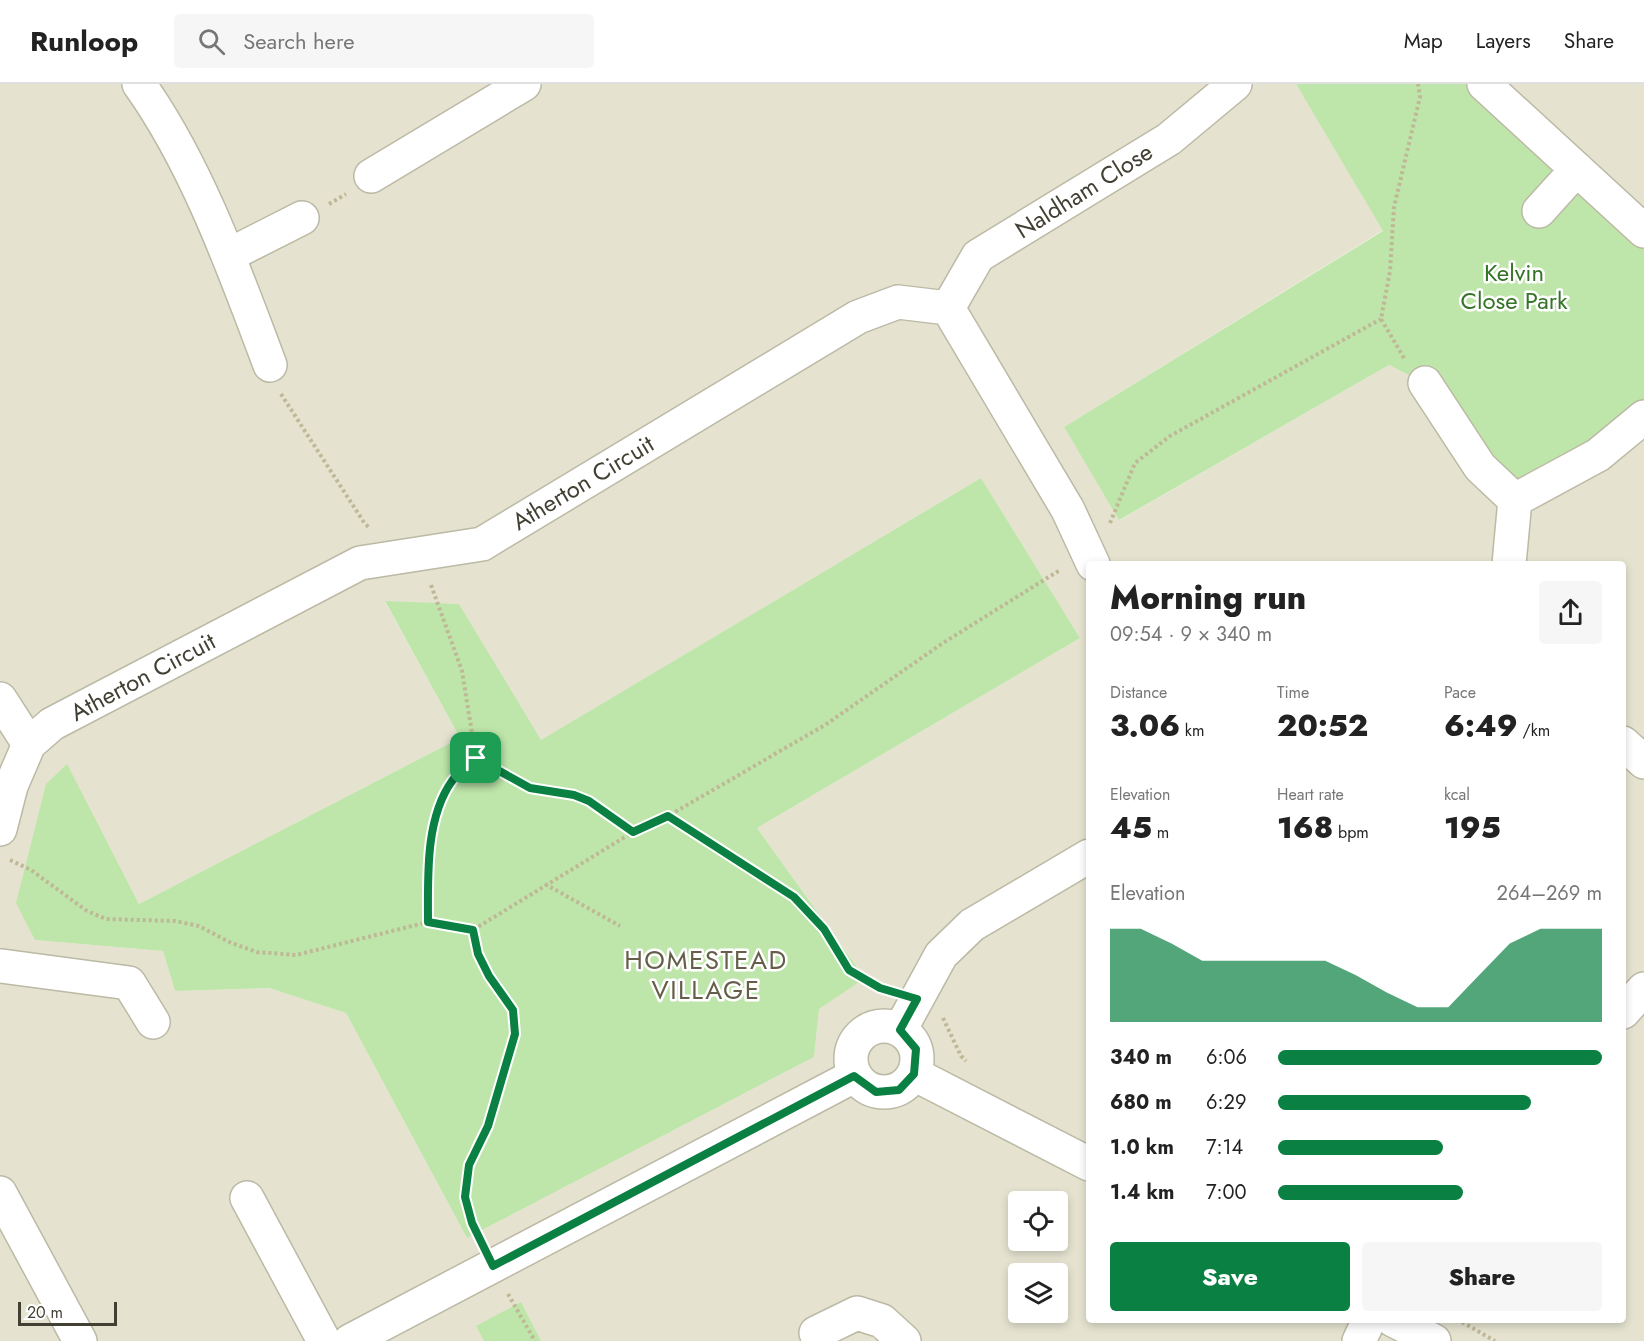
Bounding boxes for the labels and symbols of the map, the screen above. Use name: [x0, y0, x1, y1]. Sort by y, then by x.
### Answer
street label: Naldham Close: [1008, 134, 1159, 247]
park label: Kelvin Close Park: [1460, 255, 1568, 318]
street label: Atherton Circuit: [505, 426, 661, 539]
street label: Atherton Circuit: [64, 623, 222, 730]
pin: [450, 732, 501, 783]
district label: HOMESTEAD VILLAGE: [624, 941, 788, 1009]
scale bar: [18, 1299, 117, 1326]

